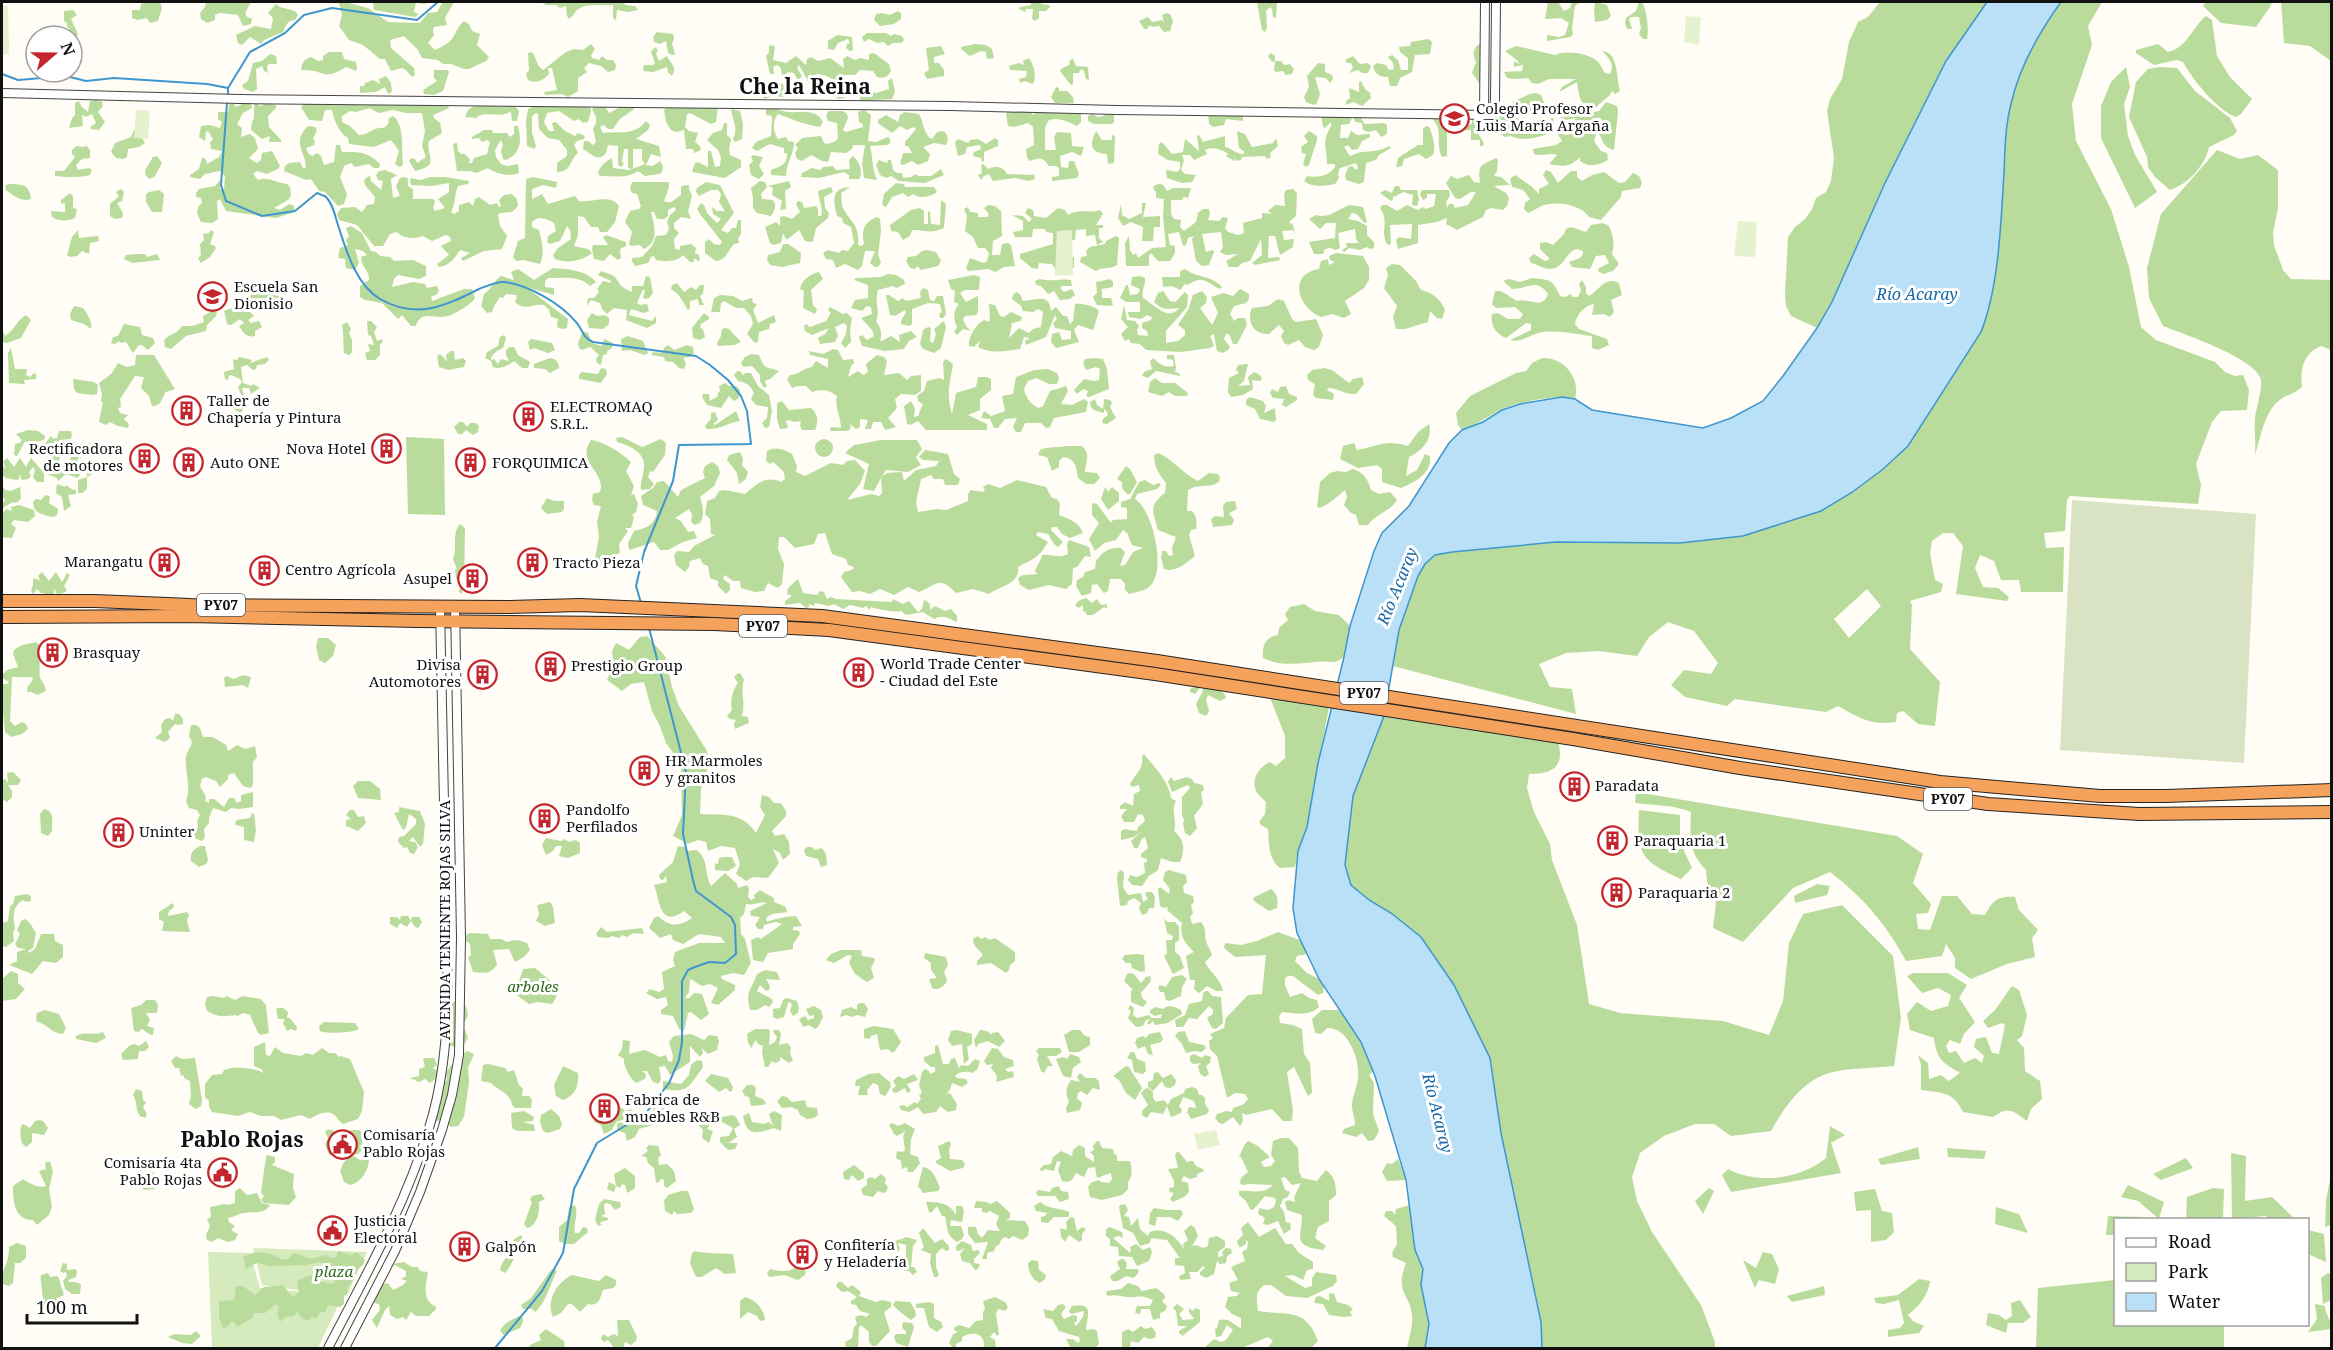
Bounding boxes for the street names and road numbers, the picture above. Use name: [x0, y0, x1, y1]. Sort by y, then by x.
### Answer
road number: PY07: [197, 594, 245, 616]
road number: PY07: [739, 615, 787, 637]
road number: PY07: [1340, 682, 1388, 704]
road number: PY07: [1924, 788, 1972, 810]
street label: AVENIDA TENIENTE ROJAS SILVA: [434, 800, 454, 1040]

